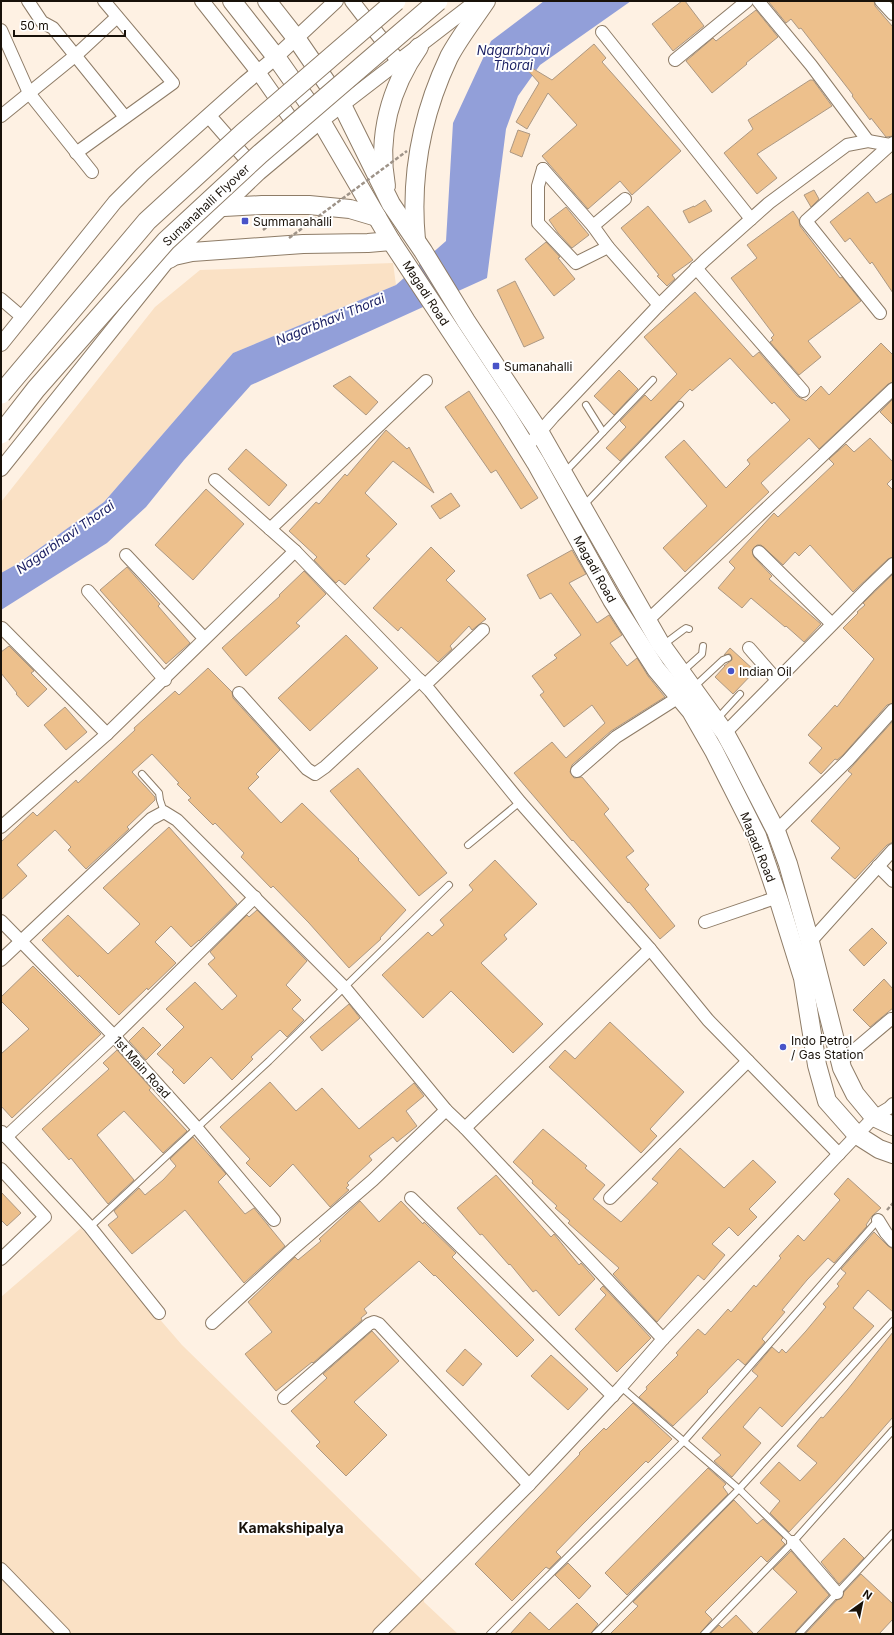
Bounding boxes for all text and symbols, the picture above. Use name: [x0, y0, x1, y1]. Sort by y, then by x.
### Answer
scale bar: [14, 12, 125, 38]
text: 50 m: [20, 18, 49, 33]
water label: Nagarbhavi Thorai: [477, 42, 550, 73]
street label: Sumanahalli Flyover: [159, 161, 253, 249]
place label: Summanahalli: [253, 214, 332, 229]
marker: Summanahalli: [240, 216, 250, 226]
street label: Magadi Road: [399, 258, 453, 328]
water label: Nagarbhavi Thorai: [273, 290, 388, 348]
place label: Sumanahalli: [504, 359, 573, 374]
marker: Sumanahalli: [491, 361, 501, 371]
water label: Nagarbhavi Thorai: [13, 497, 118, 577]
street label: Magadi Road: [570, 533, 620, 605]
place label: Indian Oil: [739, 664, 792, 679]
marker: Indian Oil: [726, 666, 736, 676]
street label: Magadi Road: [737, 810, 779, 884]
street label: 1st Main Road: [110, 1033, 174, 1101]
place label: Indo Petrol / Gas Station: [791, 1033, 864, 1062]
marker: Indo Petrol / Gas Station: [778, 1042, 788, 1052]
district label: Kamakshipalya: [238, 1519, 344, 1536]
north arrow: [842, 1583, 882, 1623]
text: N: [860, 1586, 875, 1603]

